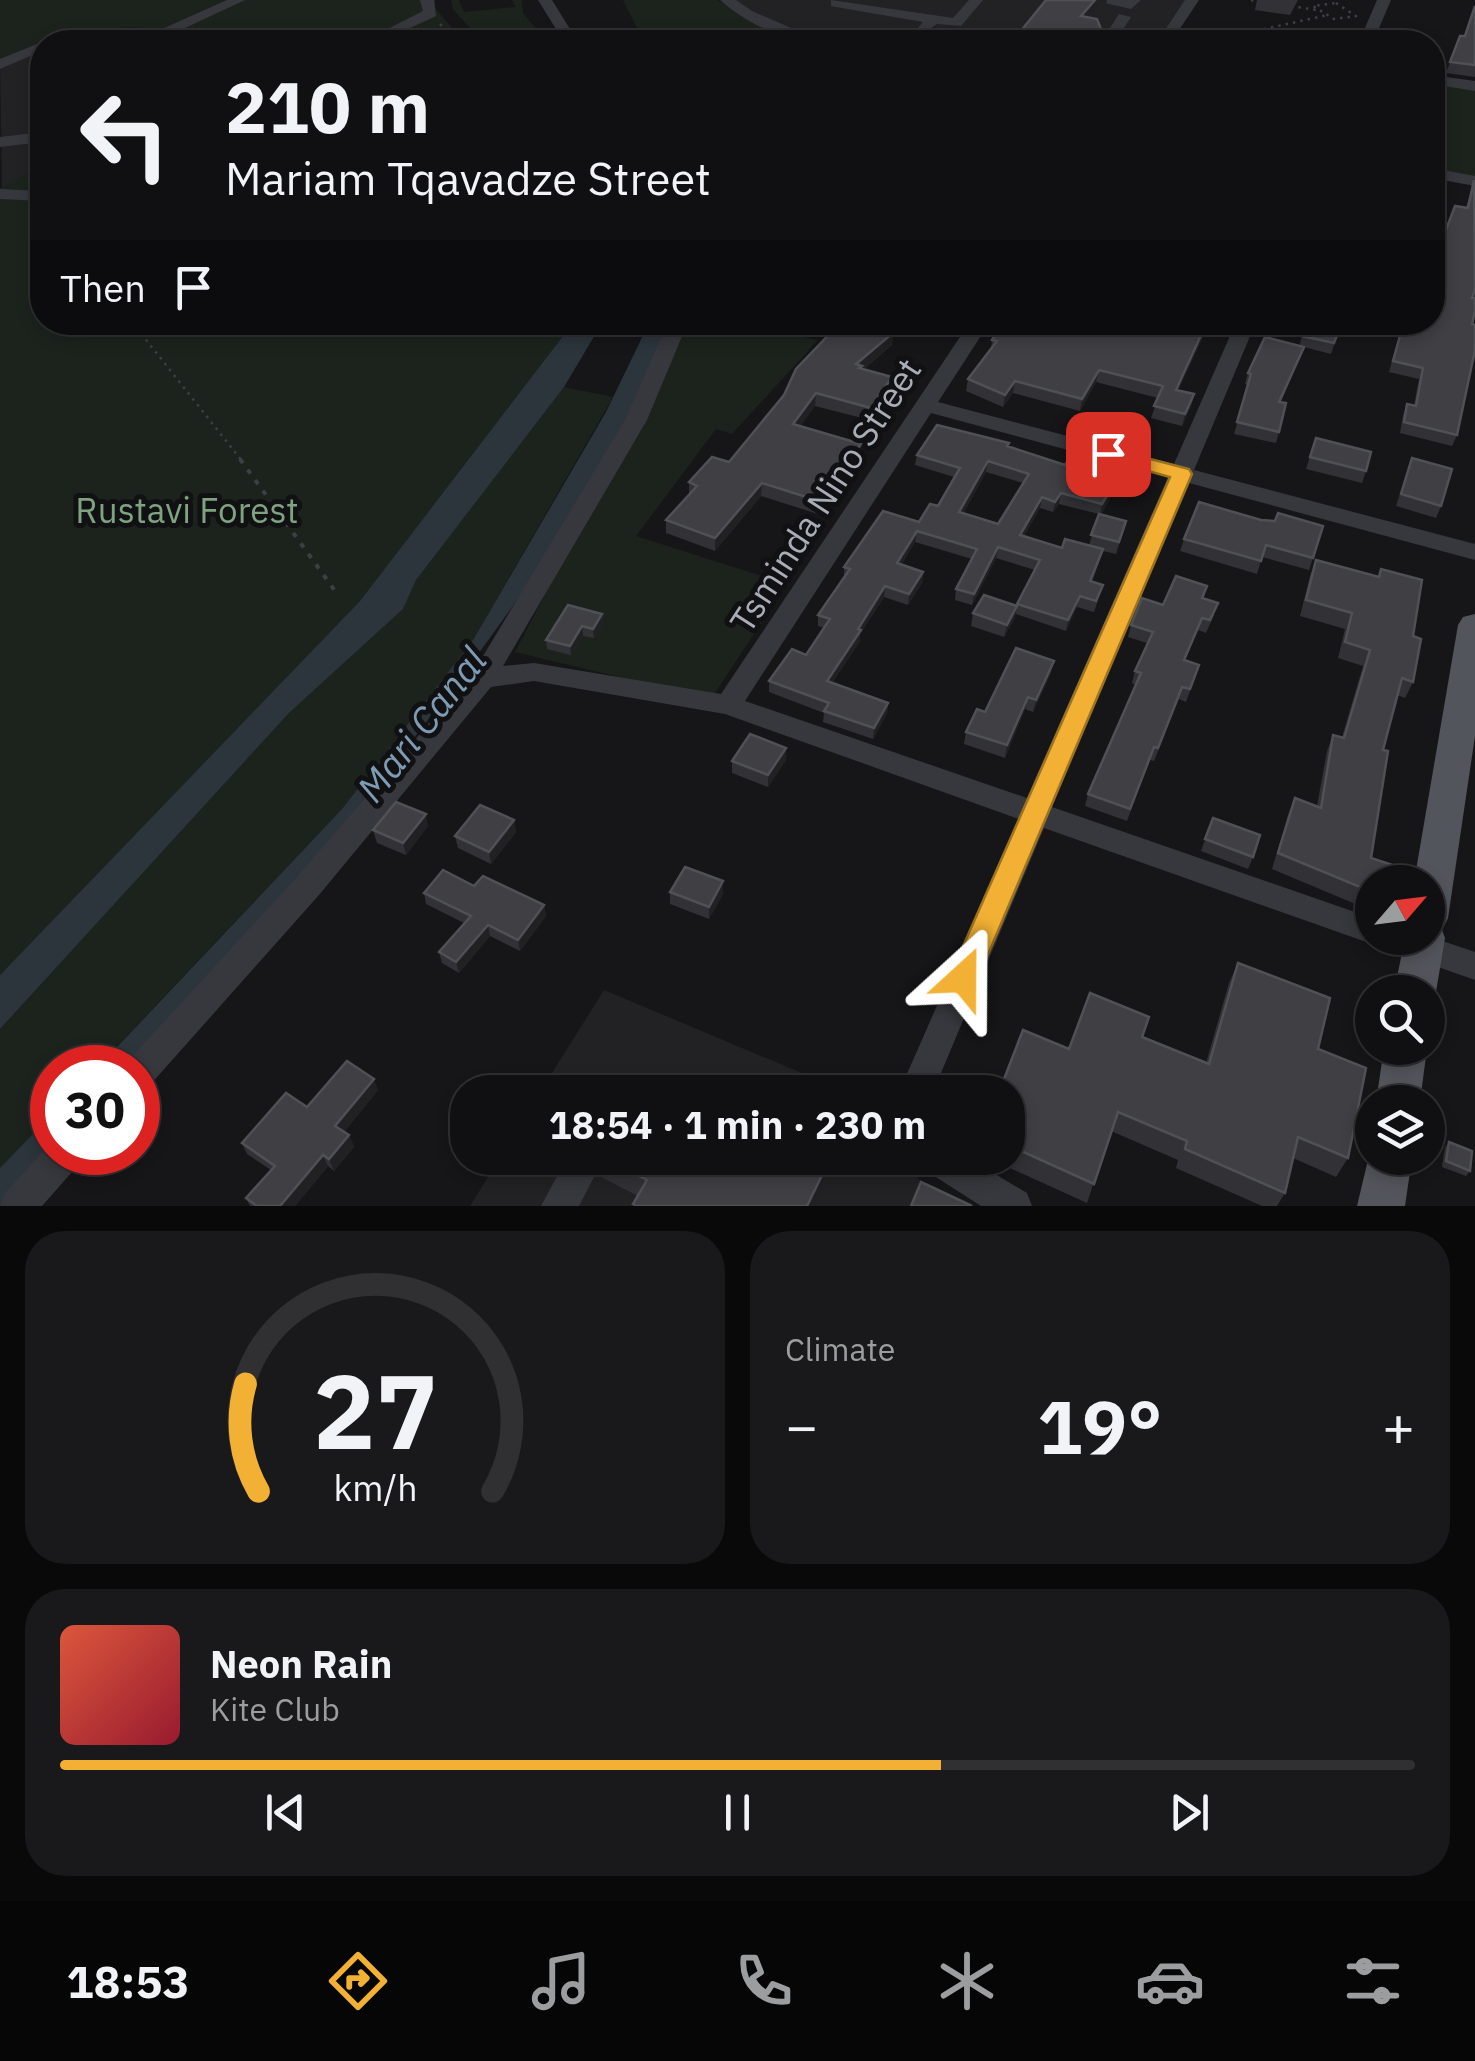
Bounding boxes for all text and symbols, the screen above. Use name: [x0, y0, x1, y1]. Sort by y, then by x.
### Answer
text: 210 m: [225, 61, 430, 152]
icon: left: [60, 70, 190, 200]
text: Mariam Tqavadze Street: [225, 149, 711, 207]
icon: arrive: [166, 260, 221, 315]
text: Then: [60, 263, 146, 312]
street label: Tsminda Nino Street: [719, 349, 931, 641]
pin: [1066, 412, 1151, 497]
icon: arrive: [1081, 427, 1136, 482]
park label: Rustavi Forest: [75, 487, 299, 533]
water label: Mari Canal: [345, 637, 497, 811]
north arrow: [1355, 865, 1445, 955]
map controls: [1355, 865, 1445, 1175]
position arrow: [911, 926, 1015, 1030]
button: search: [1355, 975, 1445, 1065]
speed limit sign: 30: [30, 1045, 160, 1175]
button: layers: [1355, 1085, 1445, 1175]
text: 18:54 · 1 min · 230 m: [549, 1100, 926, 1149]
text: Climate: [785, 1328, 895, 1370]
text: 27: [313, 1342, 437, 1478]
text: 19°: [1037, 1377, 1163, 1475]
text: −: [785, 1390, 818, 1461]
text: +: [1382, 1390, 1415, 1461]
text: km/h: [333, 1464, 417, 1511]
text: Neon Rain: [210, 1639, 392, 1688]
text: Kite Club: [210, 1688, 340, 1730]
icon: previous: [258, 1785, 313, 1840]
icon: pause: [710, 1785, 765, 1840]
icon: next: [1162, 1785, 1217, 1840]
icon: directions: [323, 1946, 393, 2016]
icon: music: [526, 1946, 596, 2016]
icon: phone: [729, 1946, 799, 2016]
icon: climate: [932, 1946, 1002, 2016]
icon: car: [1135, 1946, 1205, 2016]
icon: filters: [1338, 1946, 1408, 2016]
text: 18:53: [67, 1952, 189, 2010]

